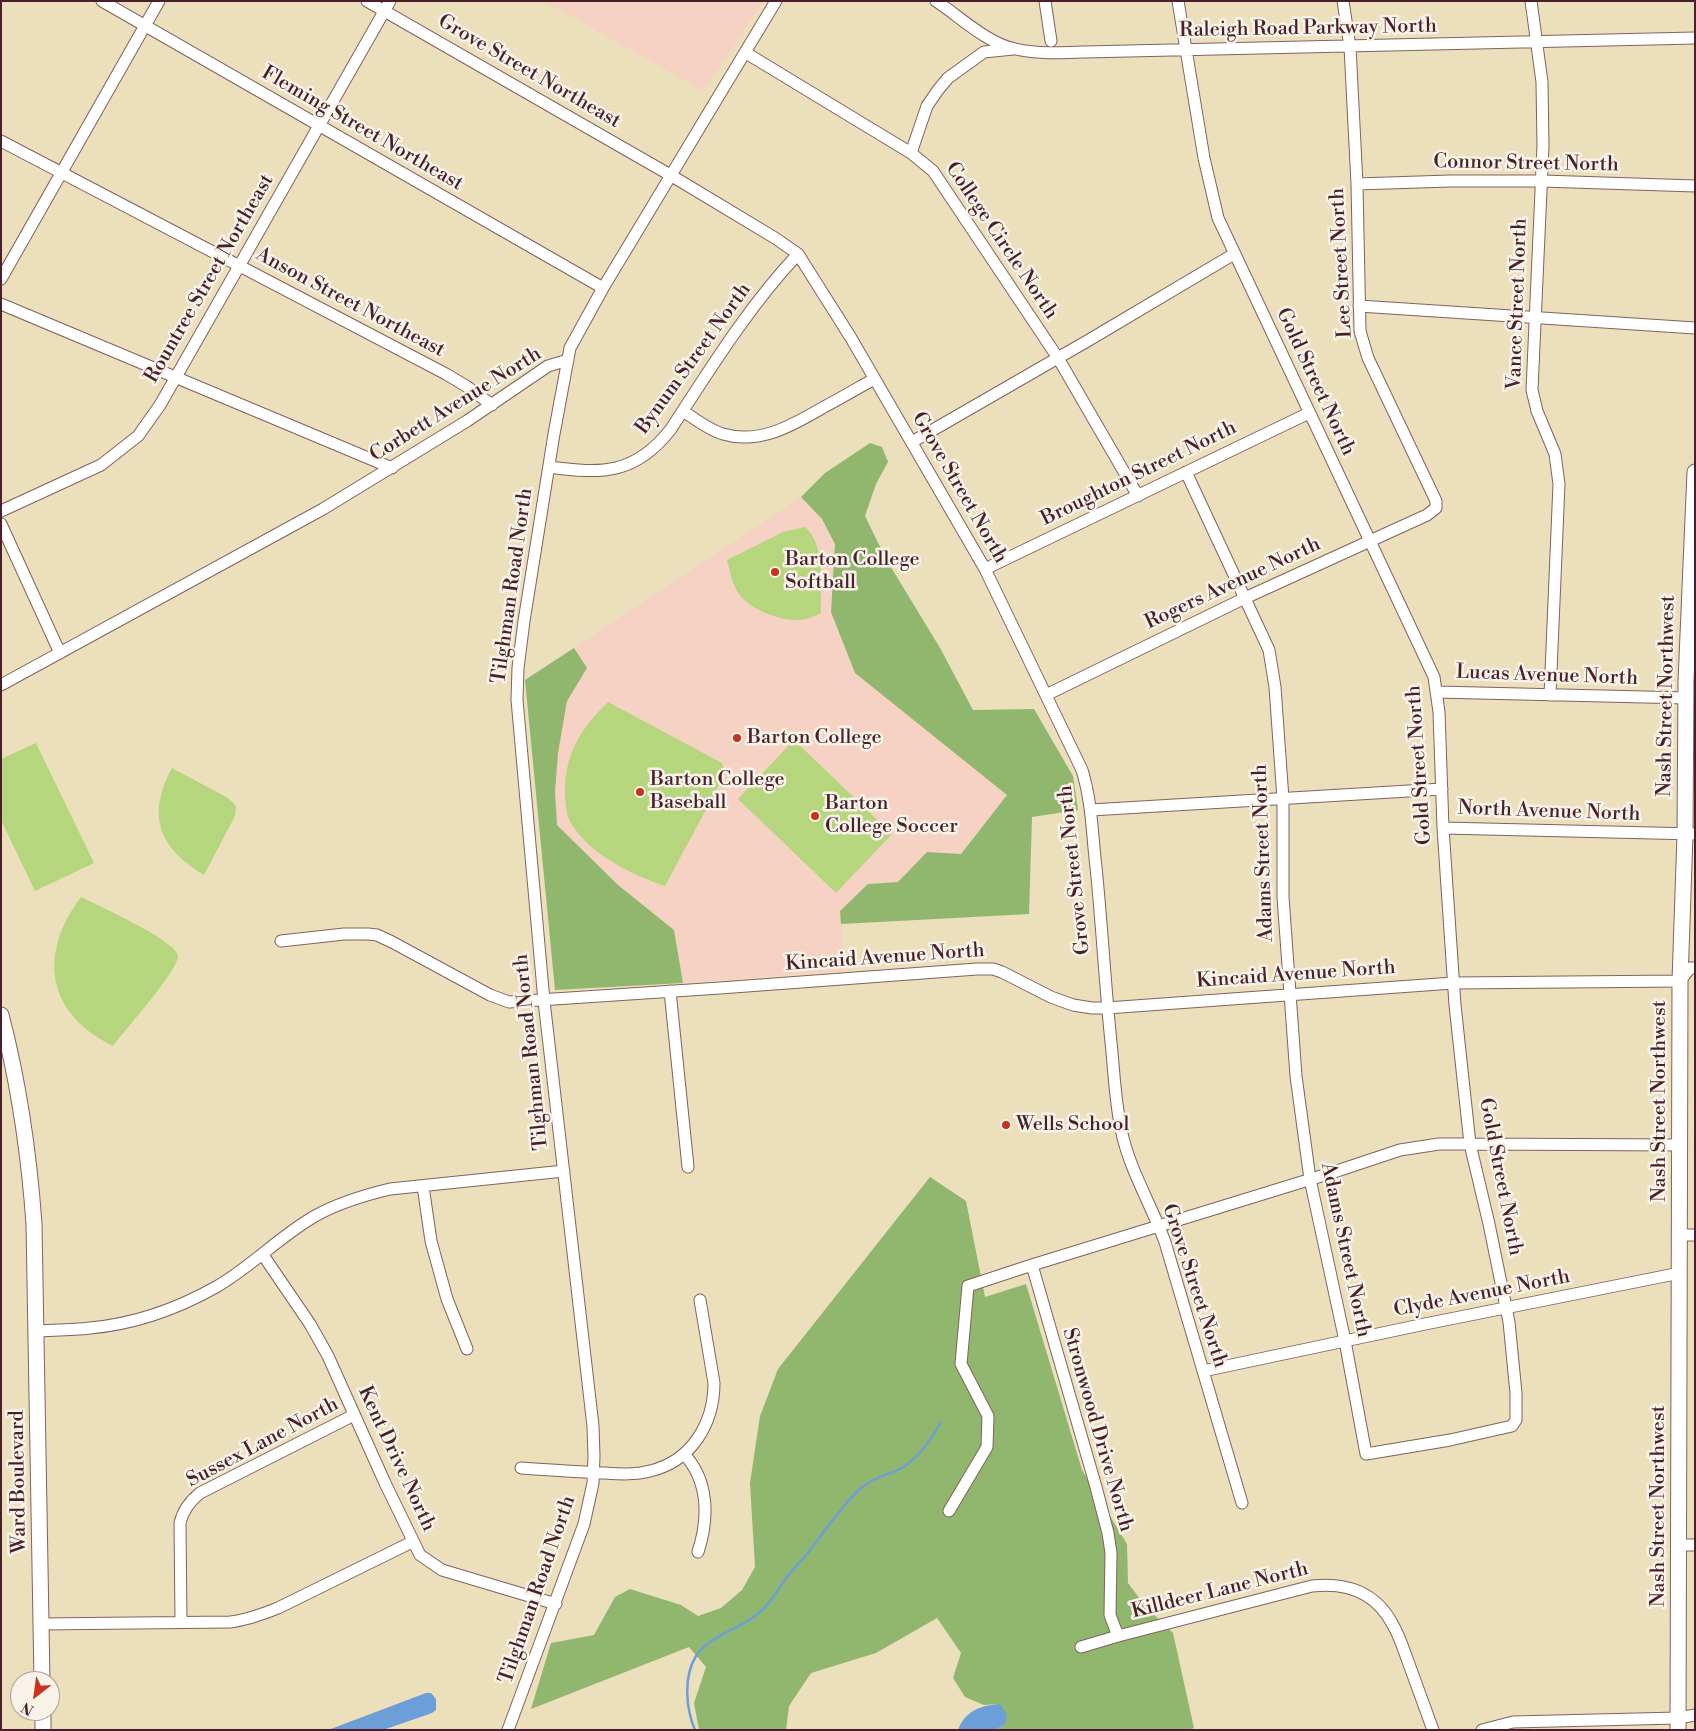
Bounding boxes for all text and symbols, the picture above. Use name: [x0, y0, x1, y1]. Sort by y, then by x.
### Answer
street label: Grove Street Northeast: [433, 10, 625, 134]
street label: Raleigh Road Parkway North: [1179, 15, 1437, 43]
street label: Fleming Street Northeast: [257, 61, 467, 197]
street label: Connor Street North: [1433, 150, 1619, 178]
street label: College Circle North: [939, 158, 1063, 324]
street label: Rountree Street Northeast: [140, 170, 280, 388]
street label: Lee Street North: [1326, 187, 1358, 339]
street label: Vance Street North: [1503, 218, 1533, 390]
street label: Anson Street Northeast: [251, 243, 449, 363]
street label: Bynum Street North: [631, 279, 757, 439]
street label: Gold Street North: [1270, 304, 1360, 460]
street label: Corbett Avenue North: [366, 342, 546, 468]
street label: Grove Street North: [906, 408, 1012, 568]
street label: Broughton Street North: [1037, 416, 1241, 532]
street label: Tilghman Road North: [487, 487, 539, 685]
street label: Rogers Avenue North: [1141, 533, 1325, 635]
place label: Barton College Softball: [785, 548, 920, 595]
marker: Barton College Softball: [769, 566, 781, 578]
street label: Nash Street Northwest: [1653, 595, 1681, 797]
street label: Lucas Avenue North: [1456, 661, 1638, 691]
street label: Gold Street North: [1402, 684, 1438, 846]
place label: Barton College: [747, 726, 882, 750]
marker: Barton College: [731, 732, 743, 744]
street label: Adams Street North: [1249, 764, 1279, 942]
place label: Barton College Baseball: [650, 768, 785, 815]
street label: Grove Street North: [1054, 784, 1096, 956]
marker: Barton College Baseball: [634, 786, 646, 798]
place label: Barton College Soccer: [825, 792, 958, 839]
street label: North Avenue North: [1457, 797, 1641, 827]
marker: Barton College Soccer: [809, 810, 821, 822]
street label: Kincaid Avenue North: [785, 939, 985, 977]
street label: Tilghman Road North: [510, 953, 554, 1151]
street label: Kincaid Avenue North: [1196, 956, 1396, 994]
street label: Nash Street Northwest: [1648, 1000, 1672, 1202]
street label: Gold Street North: [1473, 1096, 1527, 1258]
place label: Wells School: [1016, 1113, 1129, 1137]
marker: Wells School: [1000, 1119, 1012, 1131]
street label: Adams Street North: [1315, 1160, 1375, 1340]
street label: Grove Street North: [1156, 1201, 1232, 1371]
street label: Clyde Avenue North: [1392, 1265, 1572, 1323]
street label: Stronwood Drive North: [1056, 1325, 1138, 1535]
street label: Kent Drive North: [352, 1383, 440, 1535]
street label: Sussex Lane North: [183, 1393, 343, 1493]
street label: Nash Street Northwest: [1647, 1405, 1671, 1607]
street label: Ward Boulevard: [6, 1410, 32, 1554]
street label: Tilghman Road North: [495, 1493, 581, 1687]
street label: Killdeer Lane North: [1129, 1557, 1311, 1625]
north arrow: [10, 1671, 60, 1721]
text: N: [19, 1698, 37, 1719]

